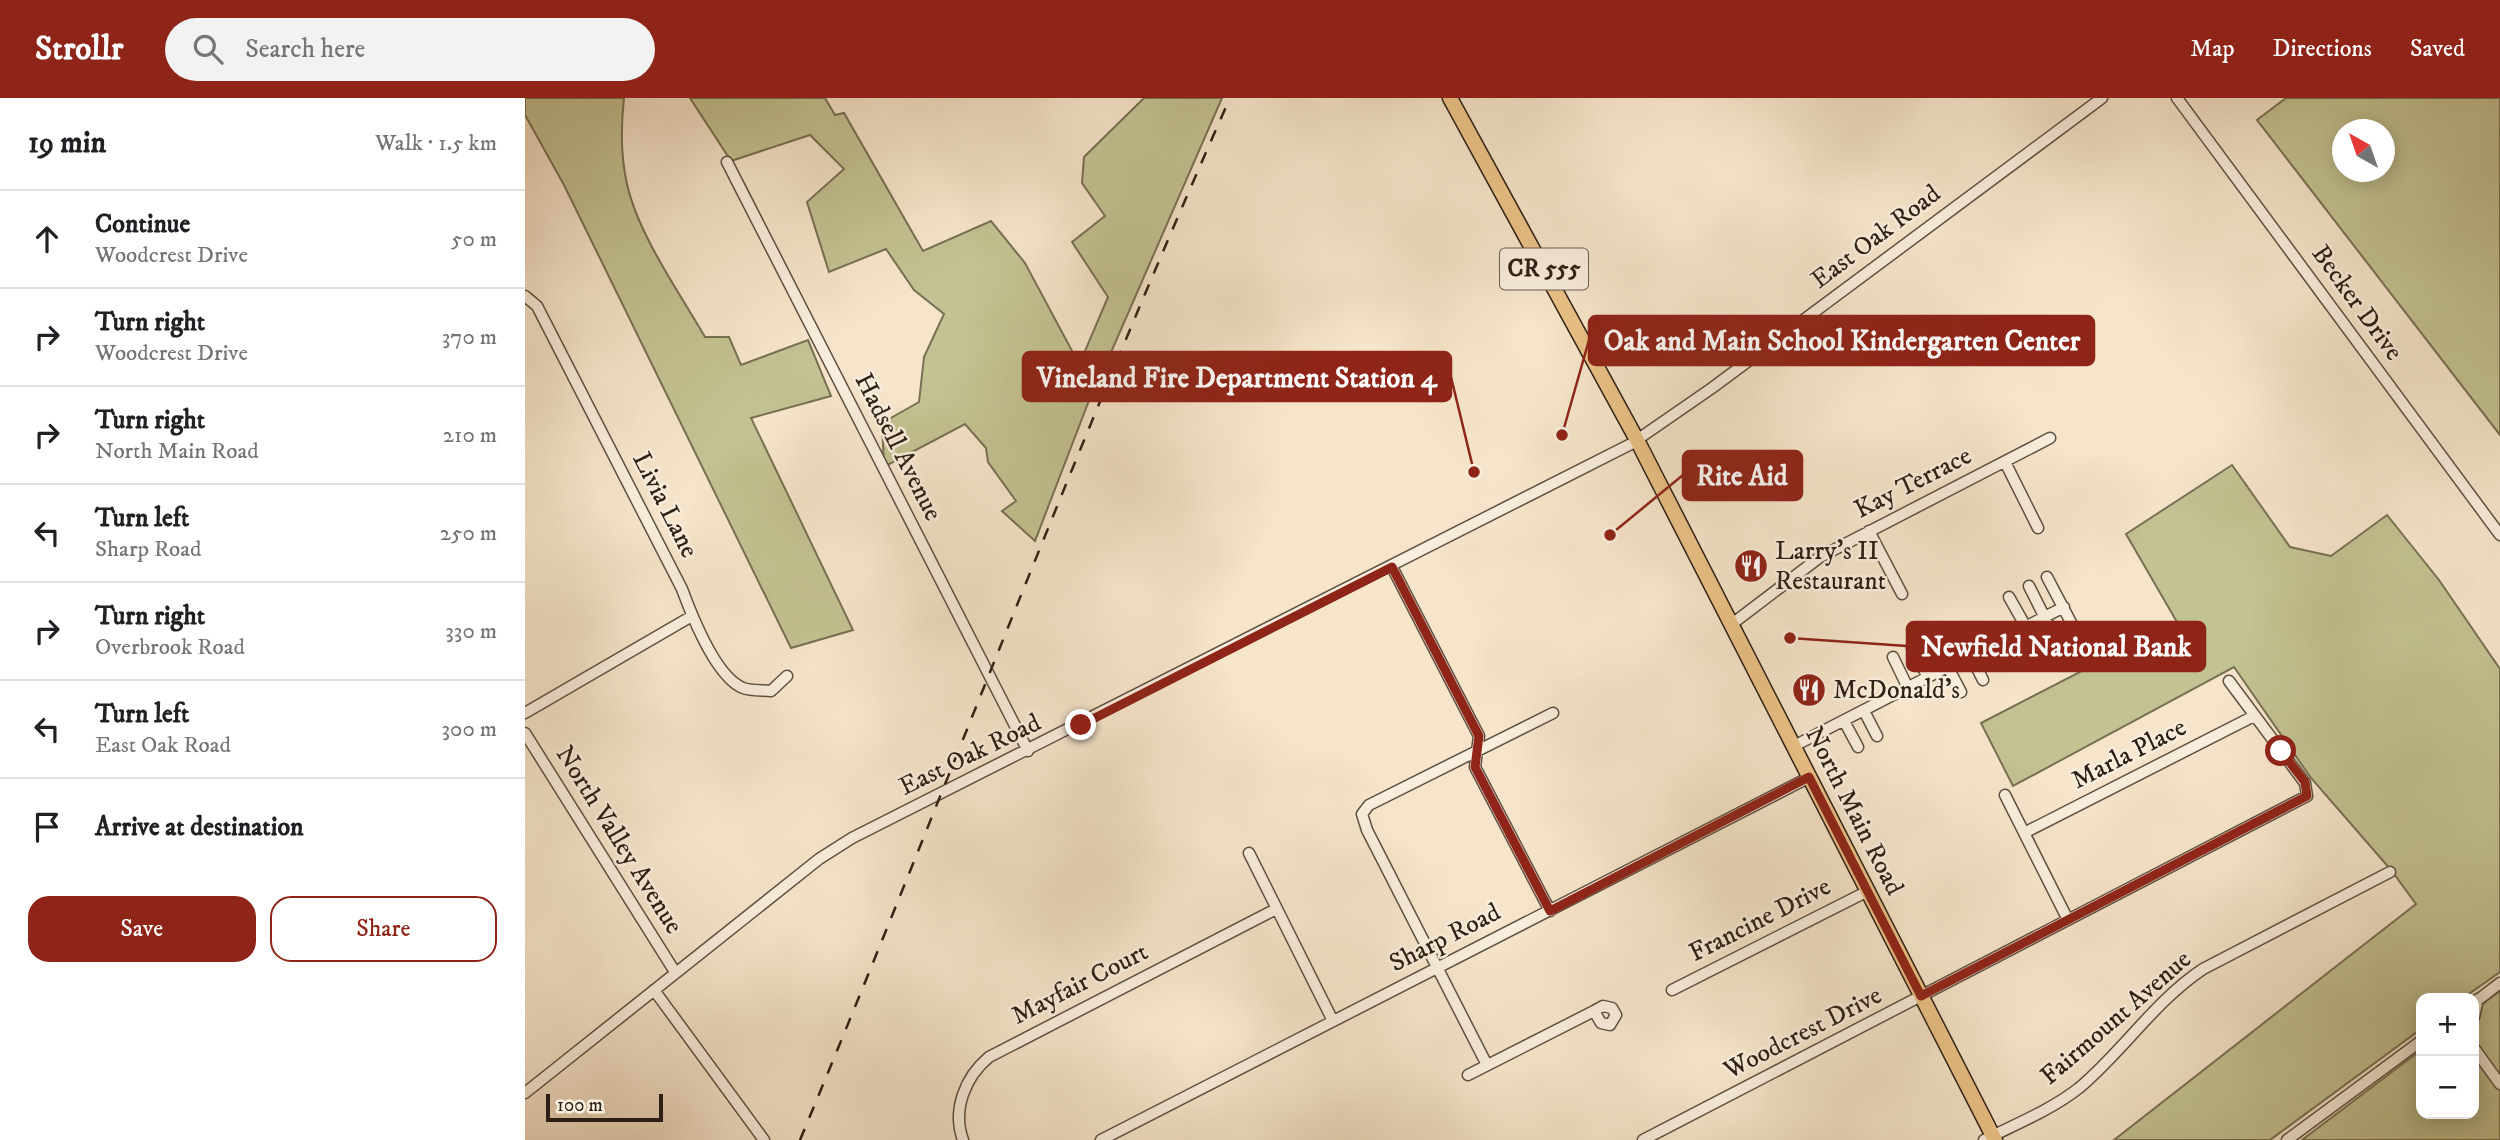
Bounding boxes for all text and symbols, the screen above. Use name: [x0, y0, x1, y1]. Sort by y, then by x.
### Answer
search box: [165, 18, 655, 81]
text: Strollr: [35, 29, 123, 70]
icon: search: [189, 30, 227, 68]
text: Search here: [245, 33, 365, 66]
text: Map: [2190, 34, 2235, 64]
text: Directions: [2273, 34, 2372, 64]
text: Saved: [2410, 34, 2465, 64]
north arrow: [2332, 119, 2395, 182]
text: 19 min: [28, 125, 106, 162]
text: Walk · 1.5 km: [375, 129, 497, 158]
street label: East Oak Road: [1805, 178, 1947, 296]
text: Continue: [95, 208, 190, 241]
icon: ahead: [28, 220, 66, 258]
text: 50 m: [451, 225, 497, 254]
street label: Becker Drive: [2304, 239, 2410, 367]
text: Woodcrest Drive: [95, 241, 248, 270]
road number: CR 555: [1500, 248, 1588, 289]
text: Turn right: [95, 306, 205, 339]
callout: Oak and Main School Kindergarten Center: [1589, 316, 2094, 365]
icon: right: [28, 318, 66, 356]
text: 370 m: [442, 323, 497, 352]
text: Oak and Main School Kindergarten Center: [1604, 324, 2081, 359]
text: Woodcrest Drive: [95, 339, 248, 368]
callout: Vineland Fire Department Station 4: [1023, 352, 1451, 401]
text: Vineland Fire Department Station 4: [1036, 361, 1439, 396]
street label: Hadsell Avenue: [847, 368, 949, 526]
text: Turn right: [95, 404, 205, 437]
icon: right: [28, 416, 66, 454]
text: 210 m: [443, 421, 497, 450]
text: North Main Road: [95, 437, 259, 466]
street label: Kay Terrace: [1849, 439, 1977, 527]
street label: Livia Lane: [624, 447, 706, 563]
callout: Rite Aid: [1683, 451, 1802, 500]
text: Rite Aid: [1696, 459, 1789, 494]
text: Turn left: [95, 502, 189, 535]
icon: left: [28, 514, 66, 552]
text: 250 m: [440, 519, 497, 548]
text: Sharp Road: [95, 535, 202, 564]
place label: Larry’s II Restaurant: [1775, 535, 1886, 598]
restaurant icon: Larry’s II Restaurant: [1732, 547, 1770, 585]
text: Turn right: [95, 600, 205, 633]
icon: right: [28, 612, 66, 650]
text: 330 m: [445, 617, 497, 646]
callout: Newfield National Bank: [1907, 622, 2205, 671]
text: Newfield National Bank: [1921, 630, 2192, 665]
text: Overbrook Road: [95, 633, 245, 662]
restaurant icon: McDonald's: [1790, 671, 1828, 709]
place label: McDonald's: [1833, 674, 1960, 707]
text: Turn left: [95, 698, 189, 731]
street label: East Oak Road: [894, 706, 1046, 804]
route end: [1065, 709, 1096, 740]
icon: left: [28, 710, 66, 748]
street label: Marla Place: [2066, 711, 2192, 797]
text: 300 m: [441, 715, 497, 744]
street label: North Main Road: [1797, 721, 1911, 901]
text: East Oak Road: [95, 731, 231, 760]
route start: [2265, 735, 2296, 766]
street label: North Valley Avenue: [548, 740, 690, 940]
icon: arrive: [28, 808, 66, 846]
text: Arrive at destination: [95, 811, 304, 844]
street label: Francine Drive: [1684, 870, 1836, 970]
button: Save: [28, 896, 256, 962]
button: Share: [270, 896, 497, 962]
street label: Sharp Road: [1384, 896, 1506, 980]
street label: Mayfair Court: [1006, 936, 1154, 1032]
street label: Fairmount Avenue: [2034, 943, 2198, 1093]
street label: Woodcrest Drive: [1718, 979, 1888, 1087]
map controls: [2416, 993, 2479, 1119]
button: +: [2416, 993, 2479, 1056]
button: −: [2416, 1056, 2479, 1119]
scale bar: [546, 1091, 663, 1123]
text: 100 m: [557, 1094, 603, 1117]

